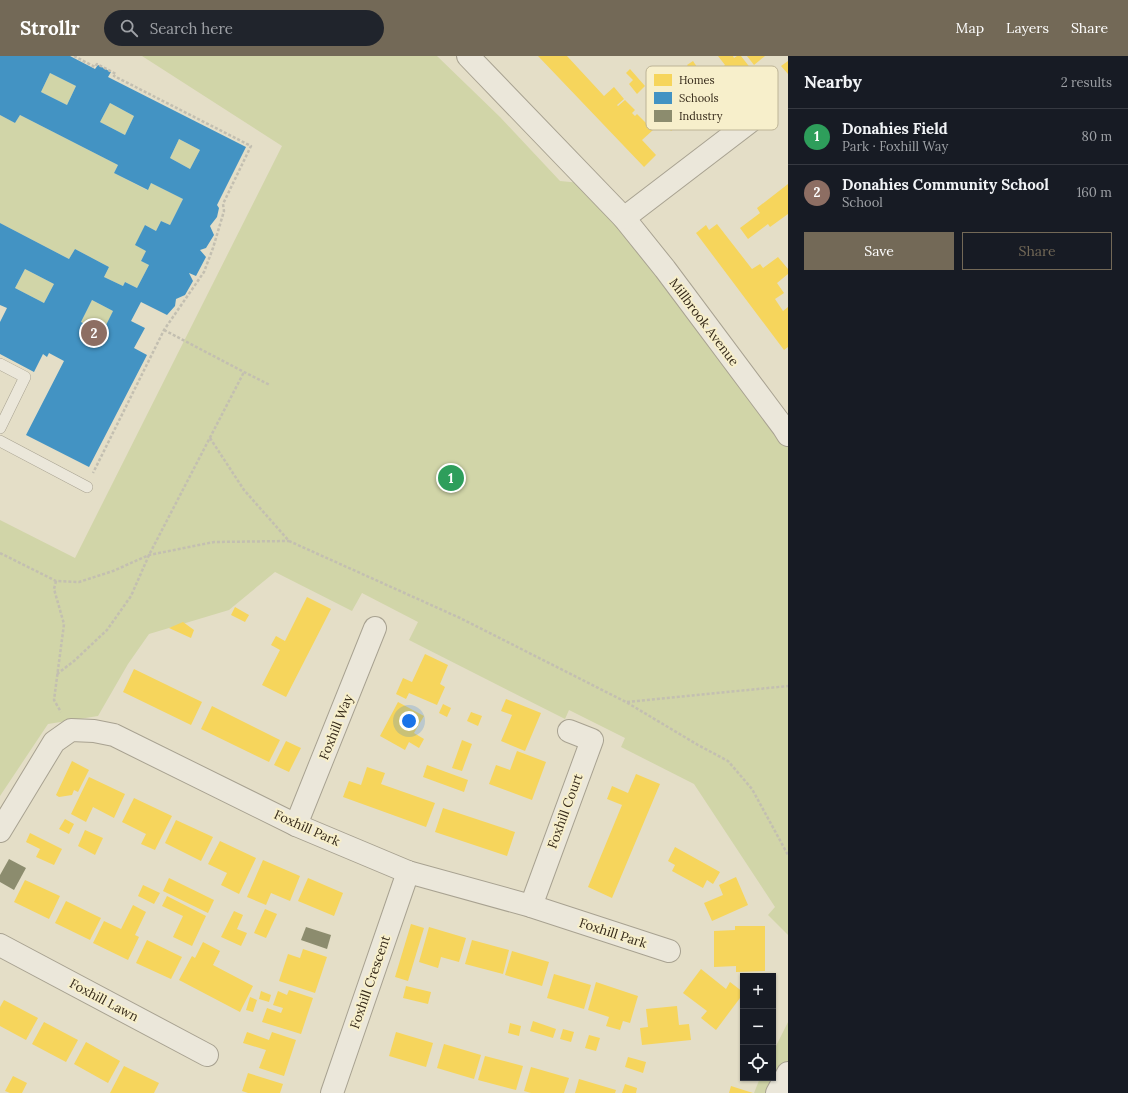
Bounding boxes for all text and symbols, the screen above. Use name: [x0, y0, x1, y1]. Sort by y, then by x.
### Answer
search box: [104, 10, 384, 46]
text: Strollr: [20, 16, 80, 40]
icon: search: [118, 17, 140, 39]
text: Search here: [150, 19, 233, 38]
text: Map: [956, 19, 984, 37]
text: Layers: [1006, 19, 1049, 37]
text: Share: [1071, 19, 1108, 37]
legend: [646, 66, 778, 130]
text: Nearby: [804, 71, 862, 93]
text: Homes: [679, 73, 715, 87]
text: 2 results: [1061, 74, 1112, 91]
text: Schools: [679, 91, 719, 105]
text: Industry: [679, 109, 723, 123]
text: Donahies Field: [842, 119, 948, 138]
text: 1: [814, 128, 820, 145]
text: 80 m: [1082, 128, 1112, 145]
text: Park · Foxhill Way: [842, 138, 948, 155]
text: Donahies Community School: [842, 175, 1049, 194]
text: 2: [814, 184, 820, 201]
text: 160 m: [1077, 184, 1112, 201]
text: School: [842, 194, 883, 211]
button: Save: [804, 232, 954, 270]
button: Share: [962, 232, 1112, 270]
street label: Millbrook Avenue: [665, 275, 743, 369]
pin: 2: [81, 318, 107, 348]
pin: 1: [438, 463, 464, 493]
street label: Foxhill Way: [315, 692, 357, 762]
your location: [399, 711, 419, 731]
street label: Foxhill Court: [544, 771, 586, 851]
street label: Foxhill Park: [271, 806, 343, 850]
street label: Foxhill Park: [577, 914, 649, 952]
street label: Foxhill Crescent: [346, 933, 394, 1031]
map controls: [740, 973, 776, 1081]
button: +: [740, 973, 776, 1009]
street label: Foxhill Lawn: [66, 975, 142, 1025]
button: −: [740, 1009, 776, 1045]
button: locate: [740, 1045, 776, 1081]

